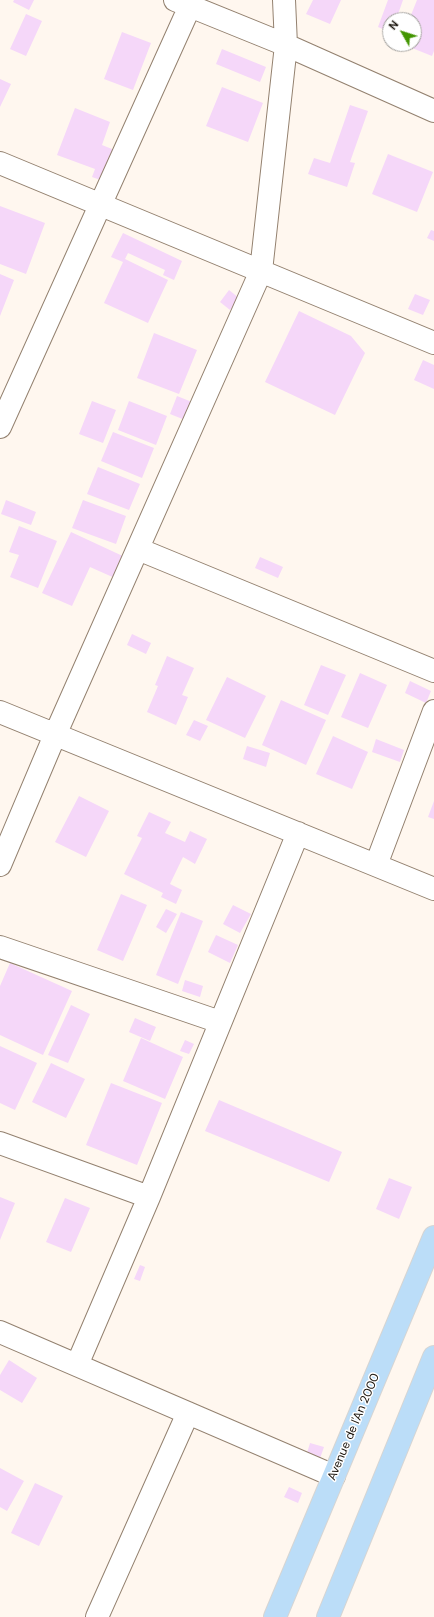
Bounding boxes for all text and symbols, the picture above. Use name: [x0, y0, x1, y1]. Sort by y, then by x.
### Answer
north arrow: [382, 12, 422, 52]
text: N: [385, 18, 401, 33]
street label: Avenue de l'An 2000: [325, 1371, 383, 1483]

